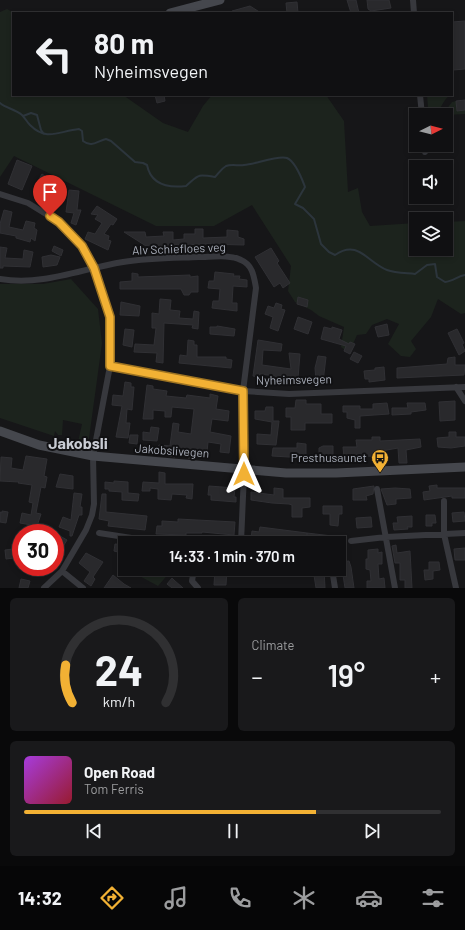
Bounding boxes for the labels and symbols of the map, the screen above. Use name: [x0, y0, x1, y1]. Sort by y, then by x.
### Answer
north arrow: [409, 108, 453, 152]
pin: [33, 175, 67, 216]
street label: Alv Schiefloes veg: [132, 239, 226, 257]
street label: Nyheimsvegen: [256, 371, 332, 387]
district label: Jakobsli: [48, 433, 108, 452]
street label: Jakobslivegen: [134, 440, 210, 460]
bus stop icon: Presthusaunet: [370, 448, 390, 473]
place label: Presthusaunet: [291, 450, 367, 464]
position arrow: [223, 453, 265, 495]
speed limit sign: 30: [12, 524, 64, 576]

